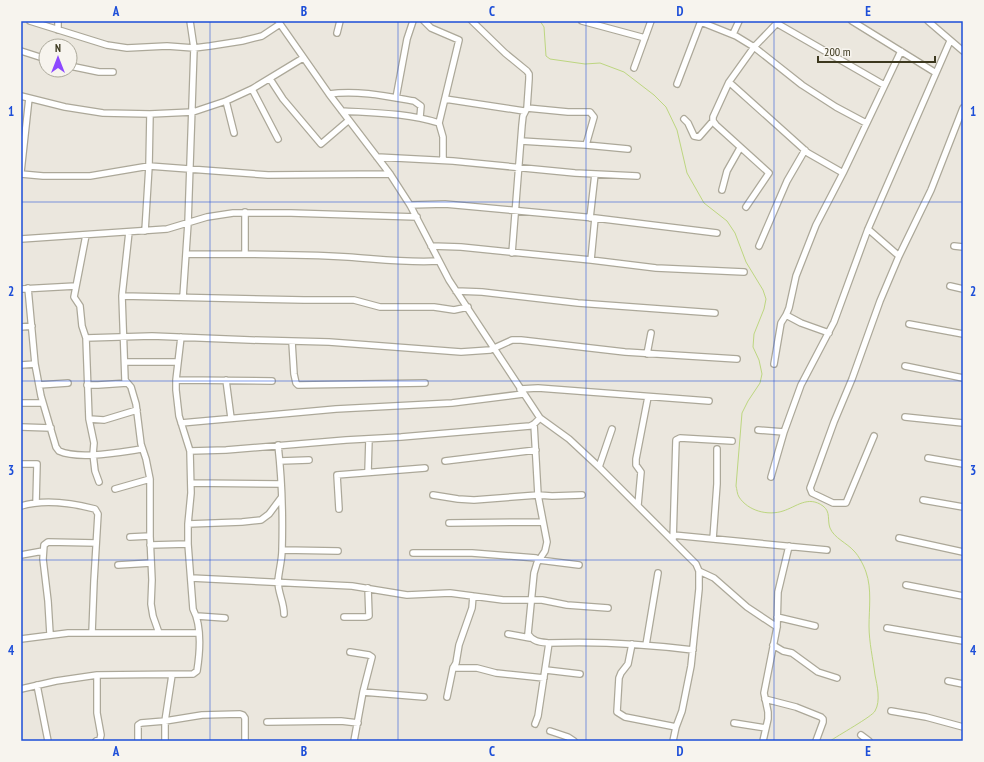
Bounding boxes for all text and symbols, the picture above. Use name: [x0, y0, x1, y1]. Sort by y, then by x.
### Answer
text: A: [112, 3, 120, 20]
text: B: [301, 3, 307, 20]
text: C: [489, 3, 495, 20]
text: D: [677, 3, 684, 20]
text: E: [865, 3, 871, 20]
north arrow: [38, 38, 78, 78]
scale bar: [818, 38, 935, 64]
text: N: [55, 41, 61, 55]
text: 200 m: [824, 44, 851, 59]
text: 1: [8, 103, 14, 120]
text: 1: [970, 103, 976, 120]
text: 2: [8, 283, 14, 300]
text: 2: [970, 283, 976, 300]
text: 3: [8, 462, 14, 479]
text: 3: [970, 462, 976, 479]
text: 4: [8, 642, 15, 659]
text: 4: [970, 642, 977, 659]
text: A: [112, 743, 120, 760]
text: B: [301, 743, 307, 760]
text: C: [489, 743, 495, 760]
text: D: [677, 743, 684, 760]
text: E: [865, 743, 871, 760]

